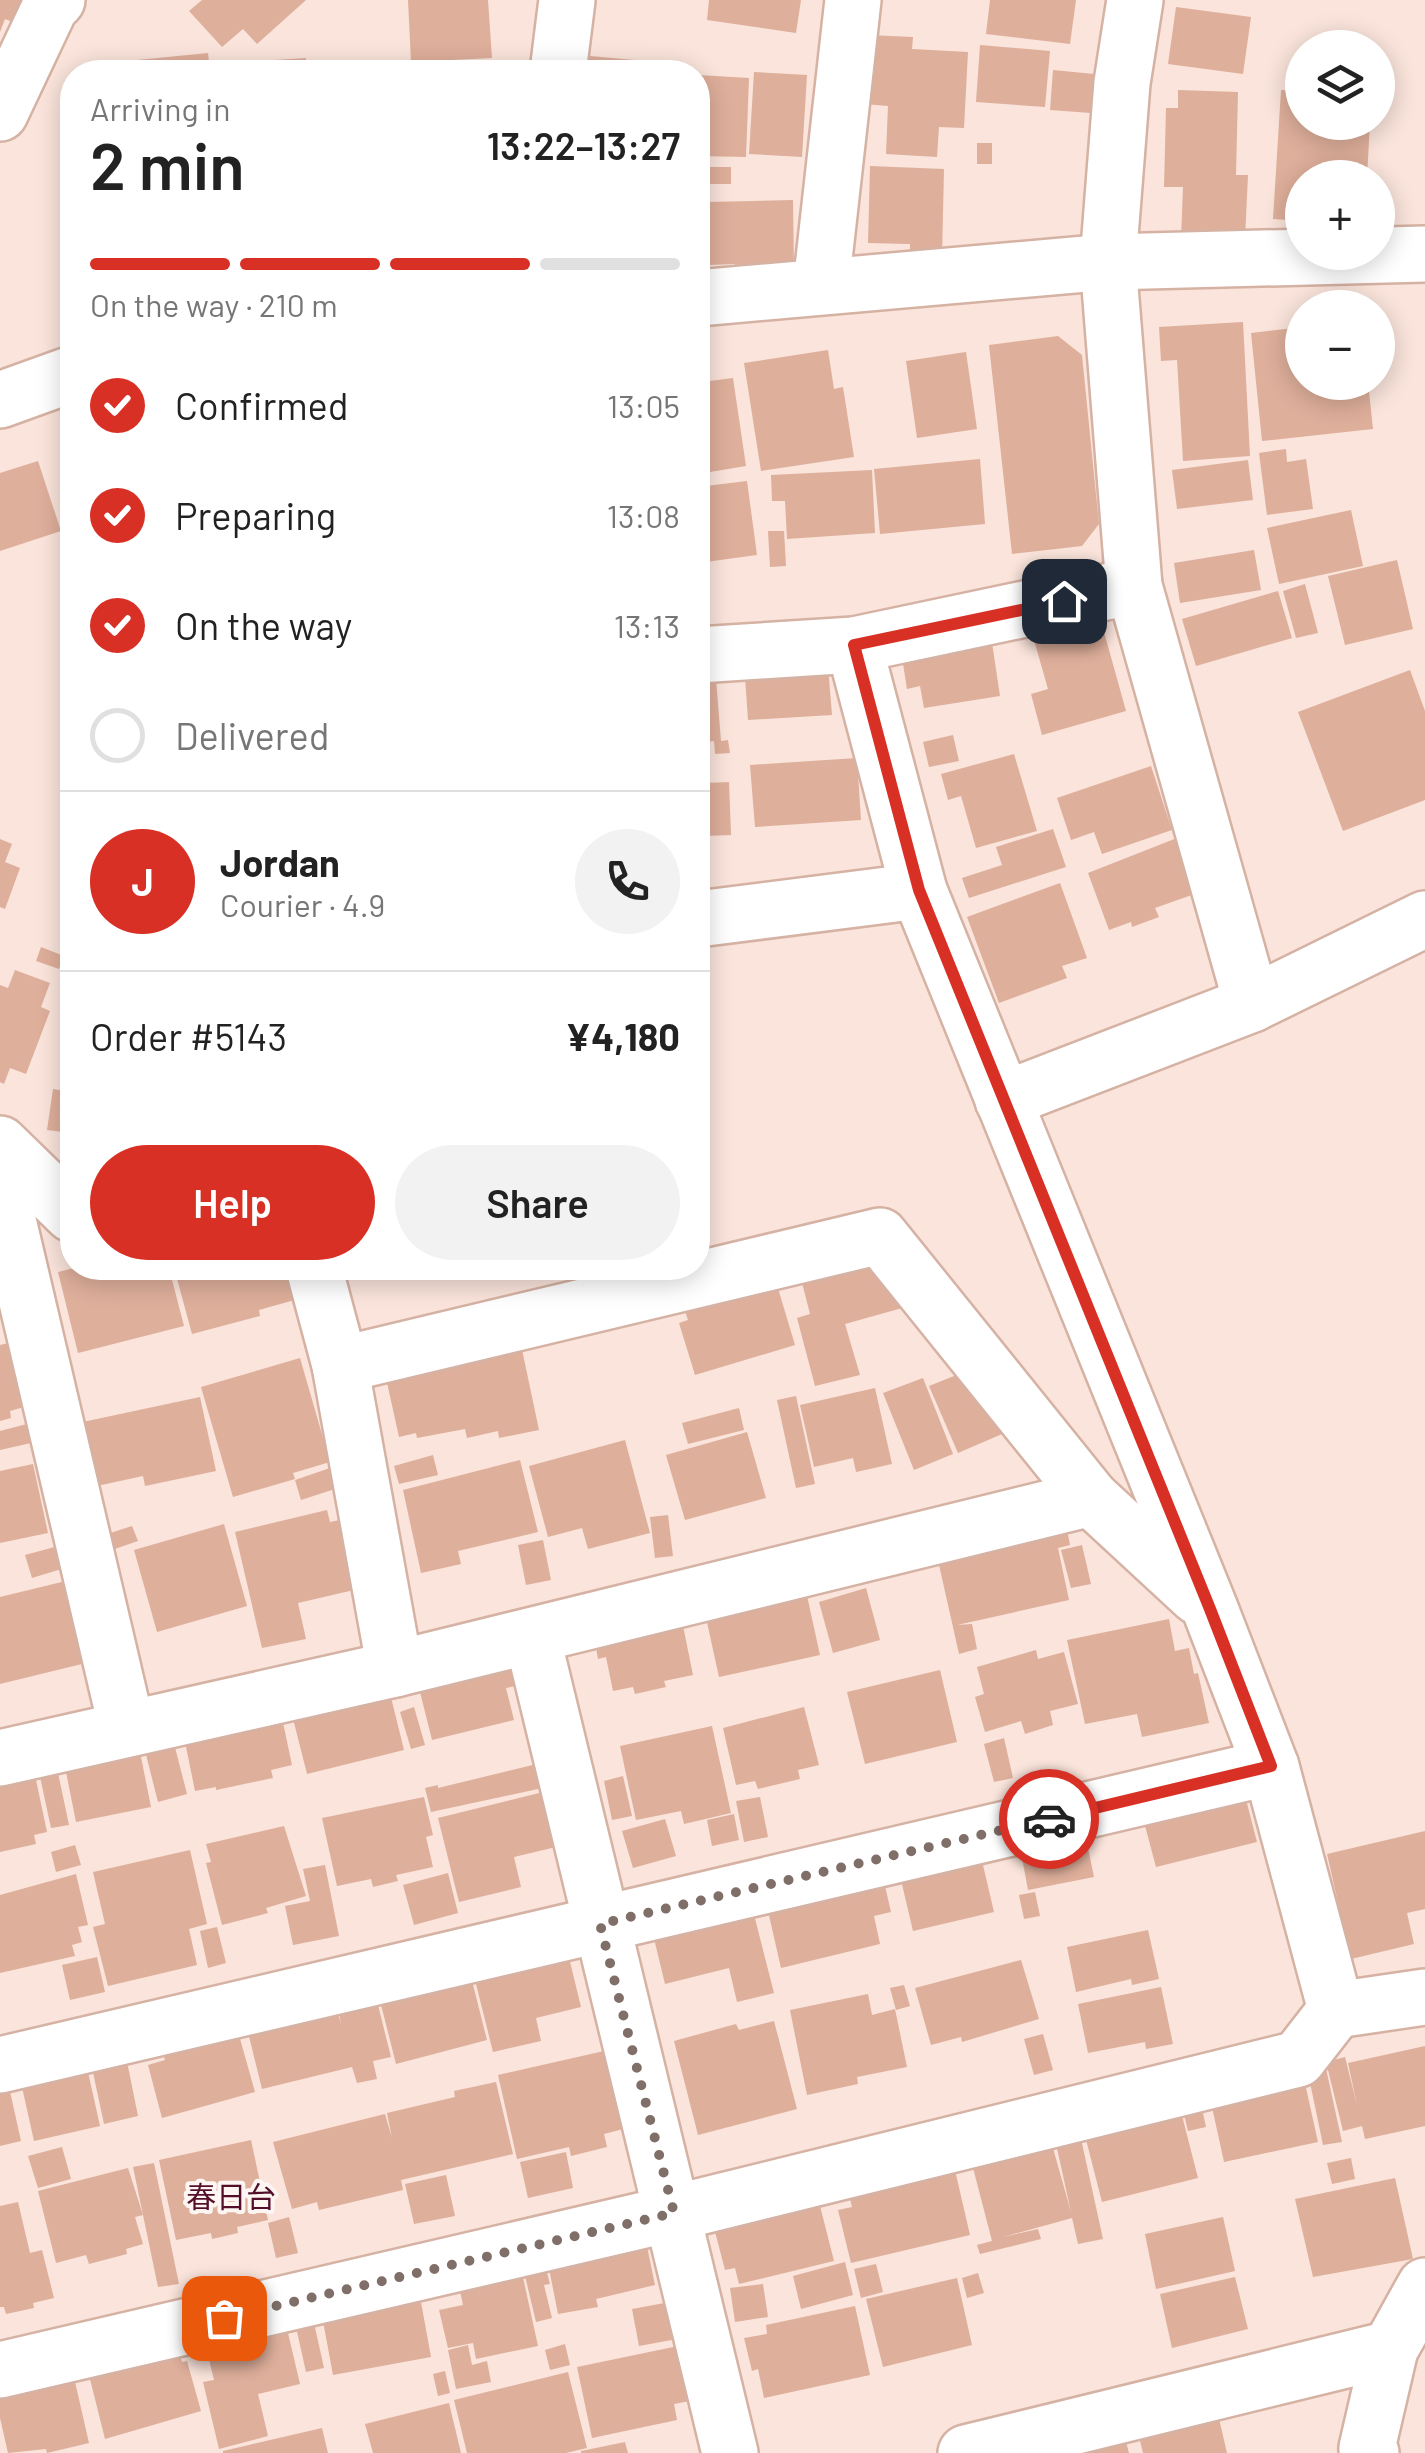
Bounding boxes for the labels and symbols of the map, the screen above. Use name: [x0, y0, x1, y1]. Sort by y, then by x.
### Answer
pin: [1022, 559, 1107, 644]
courier: [999, 1769, 1099, 1869]
district label: 春日台: [186, 2178, 276, 2214]
pin: [182, 2276, 267, 2361]

